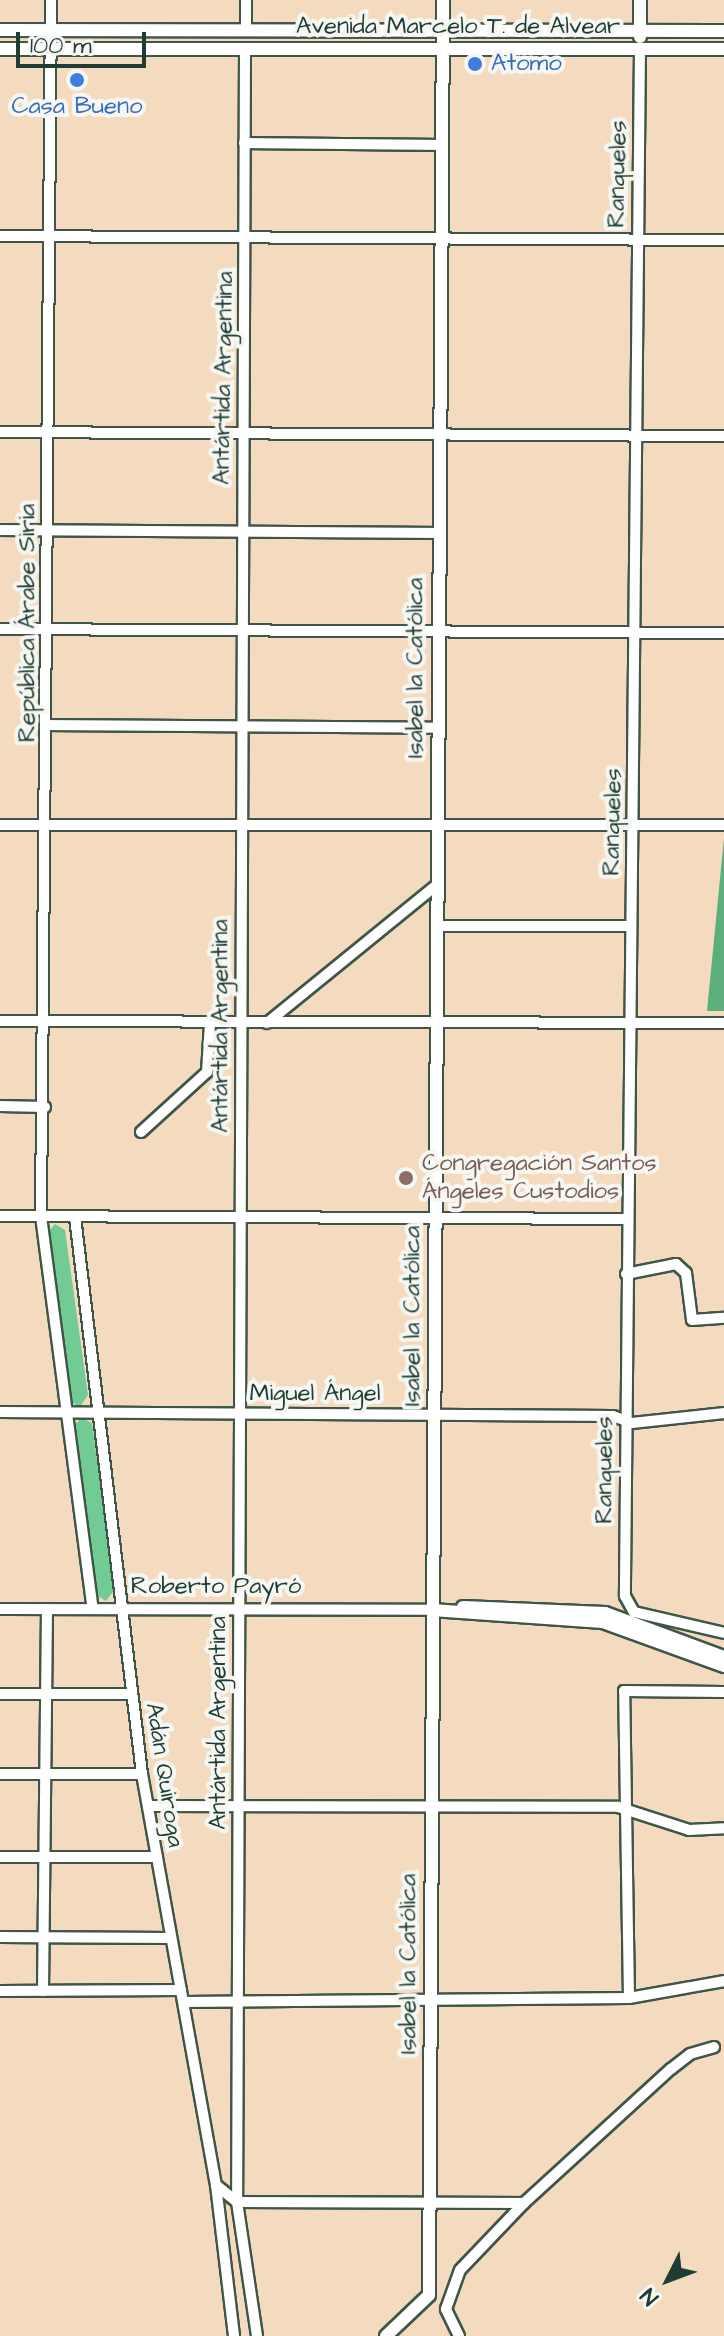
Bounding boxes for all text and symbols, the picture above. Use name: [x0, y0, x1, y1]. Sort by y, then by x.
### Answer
street label: Avenida Marcelo T. de Alvear: [296, 13, 620, 41]
scale bar: [20, 16, 150, 66]
text: 100 m: [30, 29, 92, 63]
place label: Atomo: [491, 50, 562, 78]
marker: Atomo: [466, 55, 484, 73]
marker: Casa Bueno: [68, 71, 86, 89]
place label: Casa Bueno: [12, 93, 142, 121]
street label: Ranqueles: [603, 120, 633, 228]
street label: Antártida Argentina: [208, 271, 240, 485]
street label: República Árabe Siria: [14, 504, 42, 742]
street label: Isabel la Católica: [402, 578, 430, 758]
street label: Ranqueles: [598, 768, 628, 876]
street label: Antártida Argentina: [207, 919, 235, 1133]
place label: Congregación Santos Ángeles Custodios: [422, 1150, 656, 1206]
marker: Congregación Santos Ángeles Custodios: [397, 1169, 415, 1187]
street label: Isabel la Católica: [399, 1226, 427, 1406]
street label: Miguel Ángel: [250, 1380, 380, 1408]
street label: Ranqueles: [591, 1416, 619, 1524]
street label: Roberto Payró: [131, 1573, 301, 1601]
street label: Antártida Argentina: [205, 1616, 233, 1830]
street label: Adán Quiroga: [138, 1701, 190, 1849]
street label: Isabel la Católica: [395, 1874, 423, 2054]
north arrow: [628, 2240, 708, 2320]
text: N: [634, 2281, 666, 2312]

